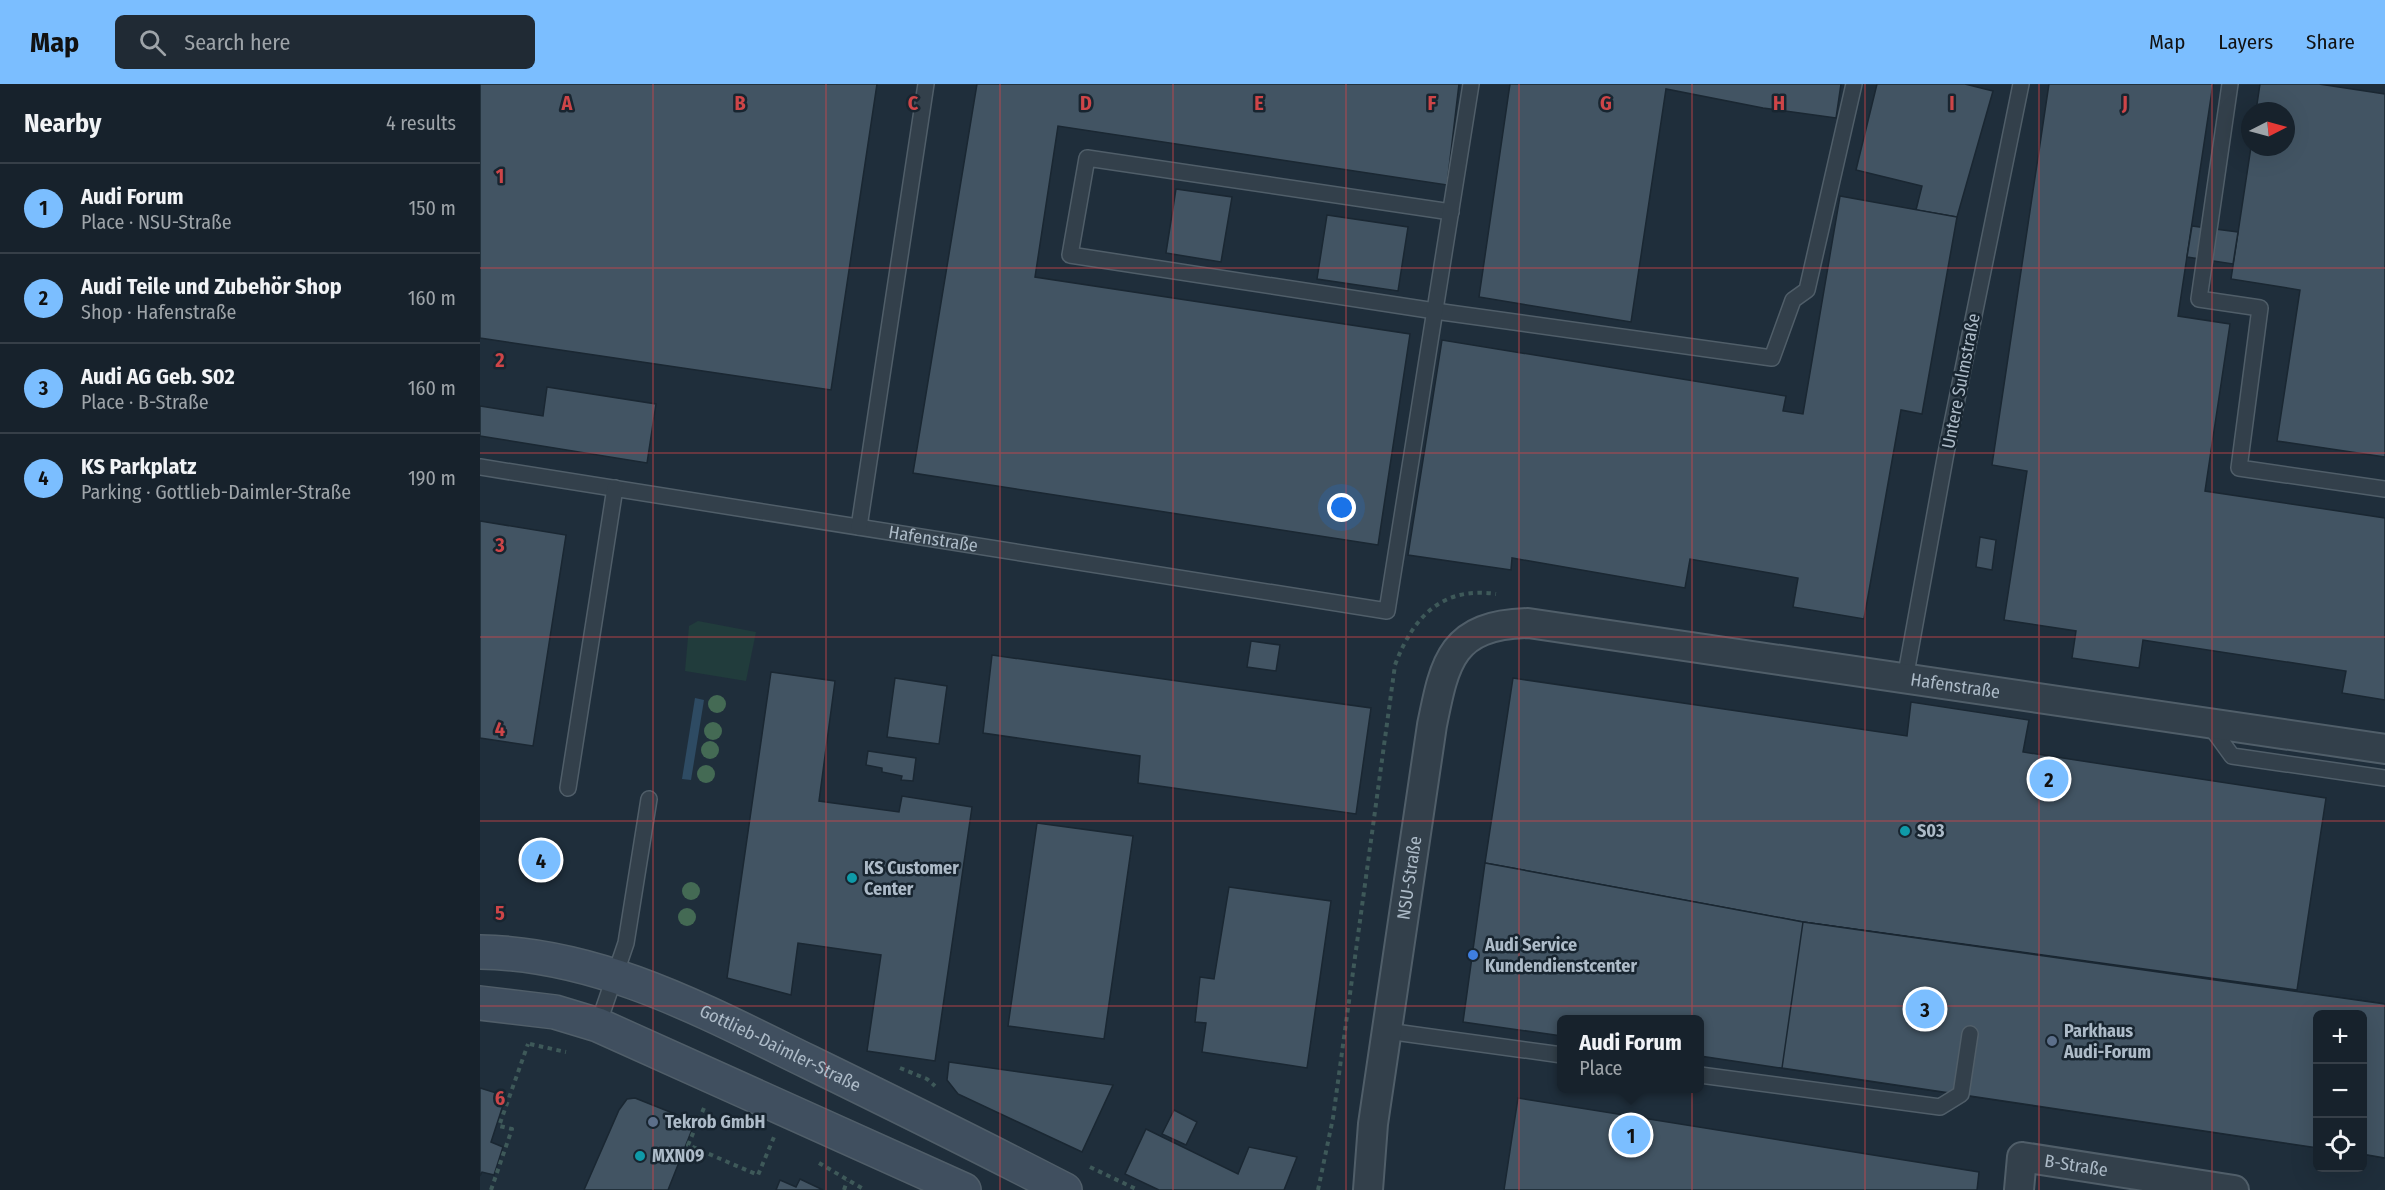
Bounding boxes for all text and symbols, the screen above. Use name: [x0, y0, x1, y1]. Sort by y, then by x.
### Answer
search box: [115, 15, 535, 69]
text: Map: [30, 26, 79, 59]
icon: search: [136, 26, 169, 59]
text: Search here: [184, 29, 290, 56]
text: Map: [2149, 29, 2185, 55]
text: Layers: [2218, 29, 2273, 55]
text: Share: [2306, 29, 2355, 55]
text: A: [561, 91, 574, 115]
text: B: [734, 91, 746, 115]
text: C: [908, 91, 919, 115]
text: D: [1080, 91, 1092, 115]
text: E: [1254, 91, 1264, 115]
text: F: [1428, 91, 1437, 115]
text: G: [1600, 91, 1612, 115]
text: H: [1773, 91, 1785, 115]
text: I: [1949, 91, 1955, 115]
text: J: [2121, 91, 2128, 115]
north arrow: [2241, 102, 2295, 156]
text: Nearby: [24, 108, 101, 139]
text: 4 results: [386, 111, 456, 135]
text: 1: [496, 164, 504, 188]
text: Audi Forum: [81, 183, 184, 210]
text: 1: [39, 196, 48, 220]
text: 150 m: [409, 196, 456, 220]
text: Place · NSU-Straße: [81, 210, 232, 234]
text: Audi Teile und Zubehör Shop: [81, 273, 342, 300]
text: 2: [39, 286, 48, 310]
text: 160 m: [408, 286, 456, 310]
text: Shop · Hafenstraße: [81, 300, 236, 324]
street label: Untere Sulmstraße: [1937, 312, 1985, 450]
text: 2: [494, 348, 505, 372]
text: Audi AG Geb. S02: [81, 363, 235, 390]
text: 3: [39, 376, 48, 400]
text: 160 m: [408, 376, 456, 400]
text: Place · B-Straße: [81, 390, 209, 414]
text: KS Parkplatz: [81, 453, 196, 480]
text: 4: [38, 466, 49, 490]
text: 190 m: [408, 466, 456, 490]
text: Parking · Gottlieb-Daimler-Straße: [81, 480, 351, 504]
your location: [1327, 493, 1356, 522]
street label: Hafenstraße: [887, 521, 980, 557]
text: 3: [494, 533, 505, 557]
street label: Hafenstraße: [1909, 668, 2002, 703]
text: 4: [495, 717, 505, 741]
pin: 2: [2030, 756, 2068, 802]
place label: S03: [1917, 820, 1945, 842]
marker: S03: [1898, 824, 1912, 838]
street label: NSU-Straße: [1392, 834, 1426, 921]
pin: 4: [522, 838, 560, 882]
place label: KS Customer Center: [864, 857, 959, 900]
marker: KS Customer Center: [845, 871, 859, 885]
text: 5: [495, 901, 505, 925]
place label: Audi Service Kundendienstcenter: [1484, 934, 1637, 977]
marker: Audi Service Kundendienstcenter: [1466, 948, 1480, 962]
pin: 3: [1906, 986, 1944, 1032]
street label: Gottlieb-Daimler-Straße: [696, 1000, 865, 1097]
map controls: [2313, 1010, 2367, 1172]
button: +: [2313, 1010, 2367, 1064]
popup: [1557, 1015, 1704, 1093]
place label: Parkhaus Audi-Forum: [2063, 1020, 2151, 1063]
text: Audi Forum: [1579, 1029, 1682, 1056]
marker: Parkhaus Audi-Forum: [2045, 1034, 2059, 1048]
text: Place: [1579, 1056, 1623, 1080]
button: −: [2313, 1064, 2367, 1118]
text: 6: [495, 1086, 505, 1110]
place label: Tekrob GmbH: [665, 1111, 765, 1133]
pin: 1: [1612, 1112, 1650, 1158]
marker: Tekrob GmbH: [646, 1115, 660, 1129]
button: locate: [2313, 1118, 2367, 1172]
place label: MXN09: [652, 1145, 704, 1167]
marker: MXN09: [633, 1149, 647, 1163]
street label: B-Straße: [2043, 1150, 2109, 1181]

